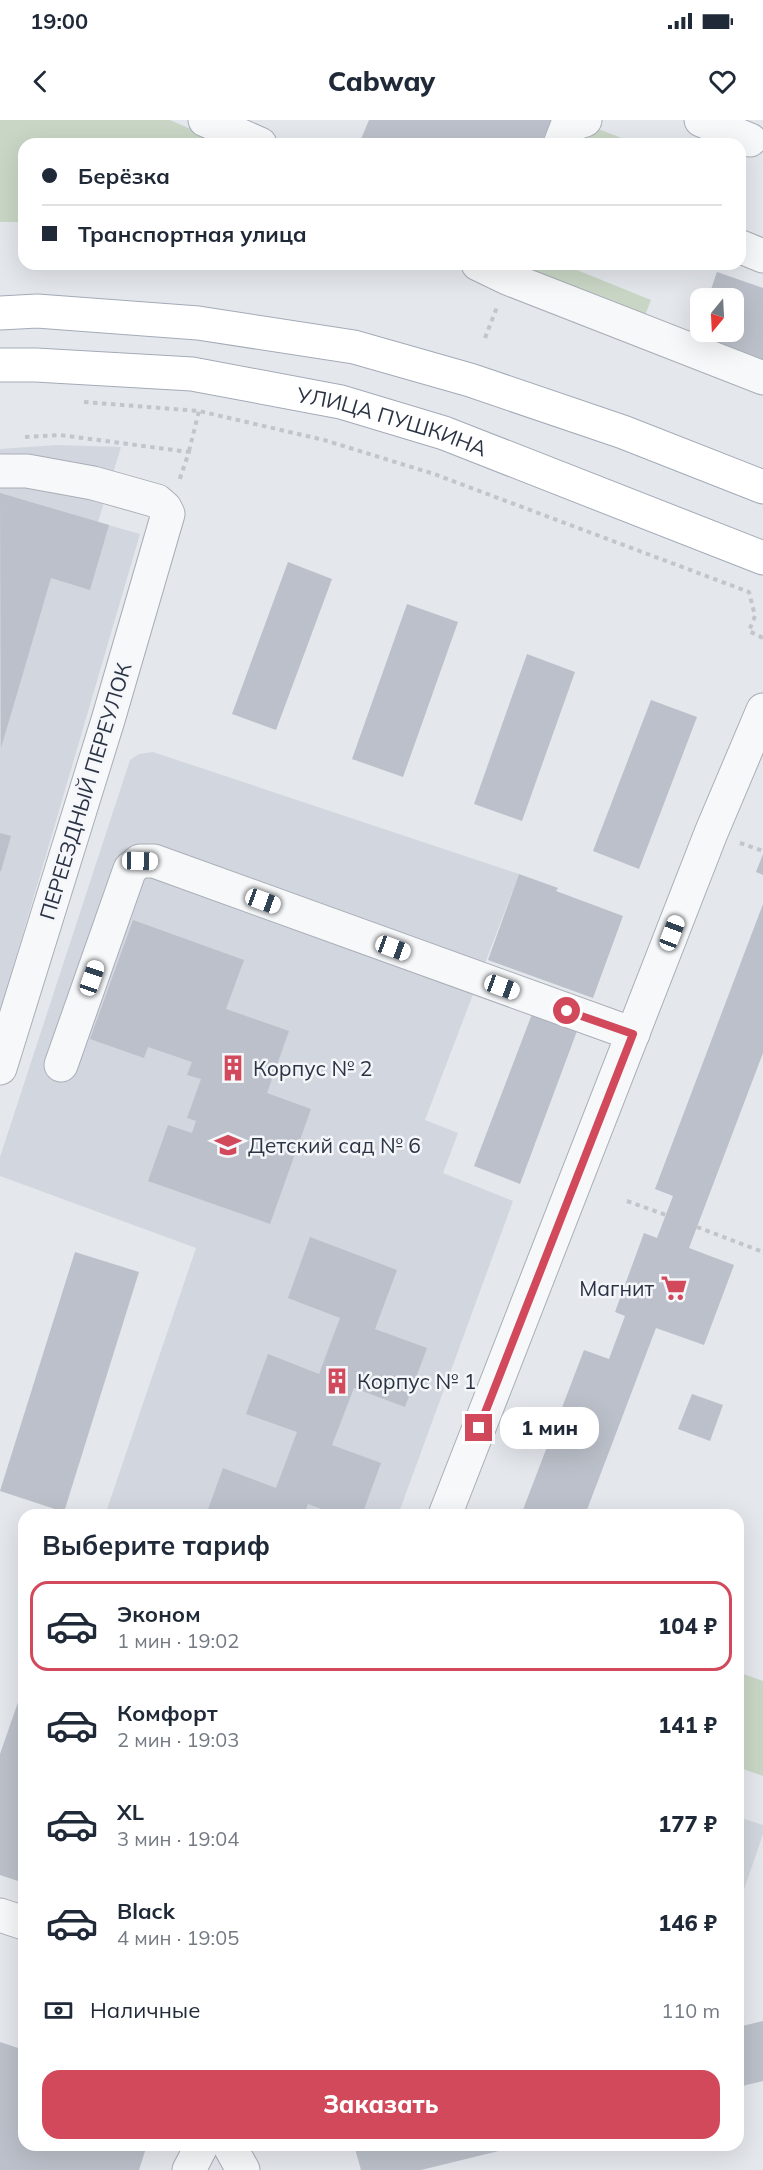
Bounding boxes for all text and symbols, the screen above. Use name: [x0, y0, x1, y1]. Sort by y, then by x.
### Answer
text: 19:00: [30, 7, 88, 35]
text: Cabway: [328, 64, 435, 98]
icon: back: [24, 65, 57, 98]
icon: heart: [706, 65, 739, 98]
text: Берёзка: [78, 162, 170, 190]
text: Транспортная улица: [78, 220, 307, 248]
north arrow: [690, 288, 744, 342]
map controls: [690, 288, 744, 342]
street label: УЛИЦА ПУШКИНА: [294, 381, 491, 462]
street label: ПЕРЕЕЗДНЫЙ ПЕРЕУЛОК: [33, 659, 137, 923]
car: [122, 852, 158, 870]
car: [243, 886, 283, 916]
car: [657, 913, 687, 953]
car: [373, 933, 413, 963]
car: [78, 958, 106, 998]
car: [482, 972, 522, 1002]
route start: [553, 997, 580, 1024]
building icon: Корпус № 2: [218, 1053, 248, 1083]
place label: Корпус № 2: [253, 1055, 372, 1081]
school or university icon: Детский сад № 6: [213, 1130, 243, 1160]
place label: Детский сад № 6: [248, 1132, 421, 1158]
supermarket icon: Магнит: [659, 1273, 689, 1303]
place label: Магнит: [579, 1275, 654, 1301]
building icon: Корпус № 1: [322, 1366, 352, 1396]
place label: Корпус № 1: [357, 1368, 476, 1394]
callout: 1 мин: [500, 1407, 599, 1449]
route end: [465, 1414, 492, 1441]
text: 1 мин: [521, 1415, 578, 1440]
text: Выберите тариф: [42, 1528, 270, 1562]
icon: car: [45, 1599, 99, 1653]
text: Эконом: [117, 1600, 201, 1628]
text: 104 ₽: [658, 1612, 717, 1640]
text: 1 мин · 19:02: [117, 1628, 239, 1653]
icon: car: [45, 1698, 99, 1752]
text: Комфорт: [117, 1699, 218, 1727]
text: 141 ₽: [658, 1711, 717, 1739]
text: 2 мин · 19:03: [117, 1727, 239, 1752]
icon: car: [45, 1797, 99, 1851]
text: XL: [117, 1798, 144, 1826]
text: 177 ₽: [658, 1810, 717, 1838]
text: 3 мин · 19:04: [117, 1826, 239, 1851]
icon: car: [45, 1896, 99, 1950]
text: Black: [117, 1897, 175, 1925]
text: 146 ₽: [658, 1909, 717, 1937]
text: 4 мин · 19:05: [117, 1925, 239, 1950]
icon: cash: [42, 1994, 75, 2027]
text: Наличные: [90, 1996, 200, 2024]
text: 110 m: [661, 1998, 720, 2023]
button: Заказать: [42, 2070, 720, 2139]

